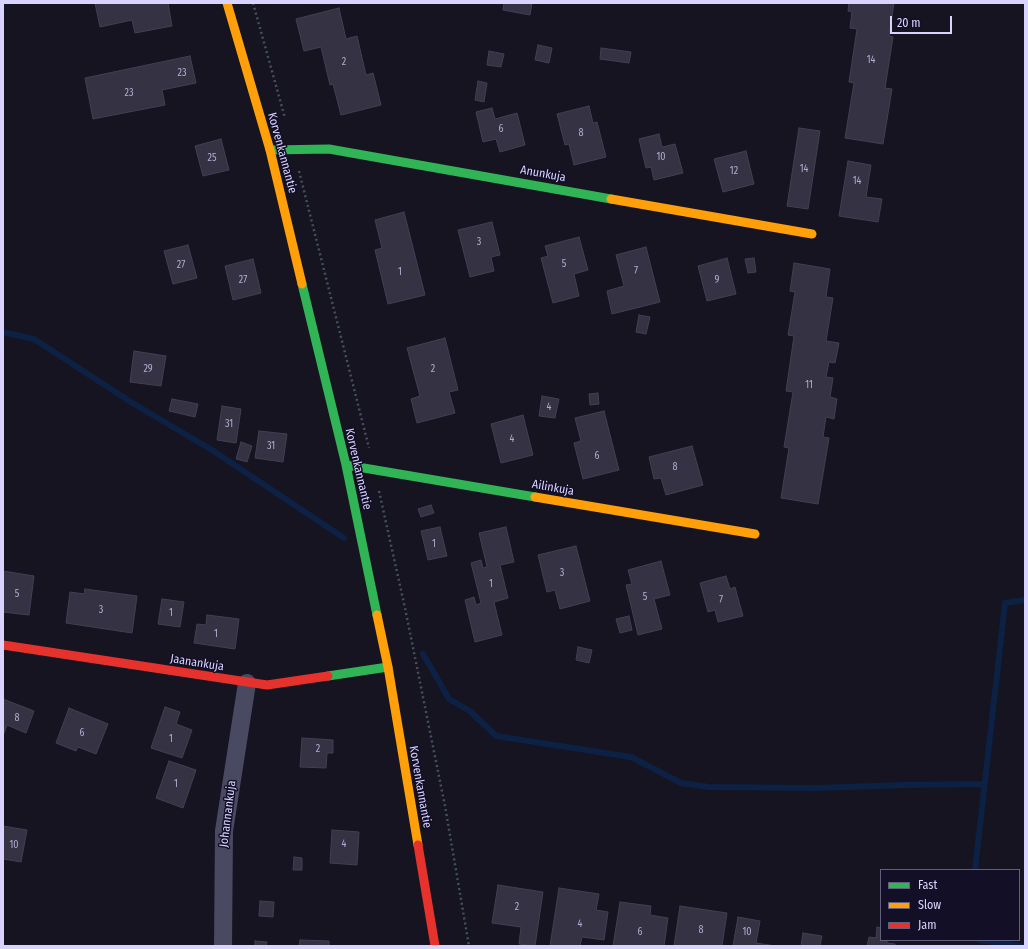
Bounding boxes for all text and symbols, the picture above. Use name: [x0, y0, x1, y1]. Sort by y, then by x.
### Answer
scale bar: [892, 8, 954, 34]
text: 20 m: [897, 16, 921, 30]
house number: 14: [867, 54, 875, 66]
house number: 2: [342, 56, 346, 68]
house number: 23: [178, 67, 186, 79]
house number: 23: [125, 87, 133, 99]
street label: Korvenkannantie: [264, 111, 300, 195]
house number: 6: [499, 123, 503, 135]
house number: 8: [579, 127, 583, 139]
house number: 10: [656, 151, 666, 163]
house number: 25: [208, 152, 216, 164]
street label: Anunkuja: [519, 163, 567, 185]
house number: 14: [800, 163, 808, 175]
house number: 12: [730, 165, 738, 177]
house number: 14: [853, 175, 861, 187]
house number: 3: [477, 236, 481, 248]
house number: 5: [562, 258, 566, 270]
house number: 27: [177, 259, 185, 271]
house number: 7: [634, 265, 638, 277]
house number: 1: [398, 266, 402, 278]
house number: 27: [239, 274, 247, 286]
house number: 9: [715, 274, 719, 286]
house number: 29: [143, 363, 153, 375]
house number: 2: [431, 363, 435, 375]
house number: 11: [805, 379, 813, 391]
house number: 4: [547, 401, 551, 413]
house number: 31: [225, 418, 233, 430]
street label: Korvenkannantie: [342, 427, 374, 511]
house number: 4: [510, 433, 514, 445]
house number: 31: [267, 440, 275, 452]
house number: 6: [595, 450, 599, 462]
house number: 8: [673, 461, 677, 473]
street label: Ailinkuja: [531, 477, 575, 499]
house number: 1: [432, 538, 436, 550]
house number: 3: [560, 567, 564, 579]
house number: 1: [489, 578, 493, 590]
house number: 5: [15, 588, 19, 600]
house number: 5: [643, 591, 647, 603]
house number: 7: [719, 594, 723, 606]
house number: 3: [99, 604, 103, 616]
house number: 1: [169, 607, 173, 619]
house number: 1: [214, 628, 218, 640]
street label: Jaanankuja: [169, 652, 225, 674]
house number: 8: [15, 712, 19, 724]
house number: 6: [80, 727, 84, 739]
house number: 1: [169, 733, 173, 745]
house number: 2: [316, 743, 320, 755]
street label: Korvenkannantie: [406, 745, 434, 829]
house number: 1: [174, 778, 178, 790]
street label: Johannankuja: [217, 780, 239, 848]
house number: 4: [342, 838, 346, 850]
house number: 10: [9, 839, 19, 851]
legend: [880, 869, 1020, 941]
text: Fast: [918, 878, 937, 892]
text: Slow: [918, 898, 941, 912]
house number: 2: [515, 901, 519, 913]
house number: 4: [578, 918, 582, 930]
text: Jam: [918, 918, 936, 932]
house number: 8: [699, 924, 703, 936]
house number: 6: [638, 926, 642, 938]
house number: 10: [742, 926, 752, 938]

